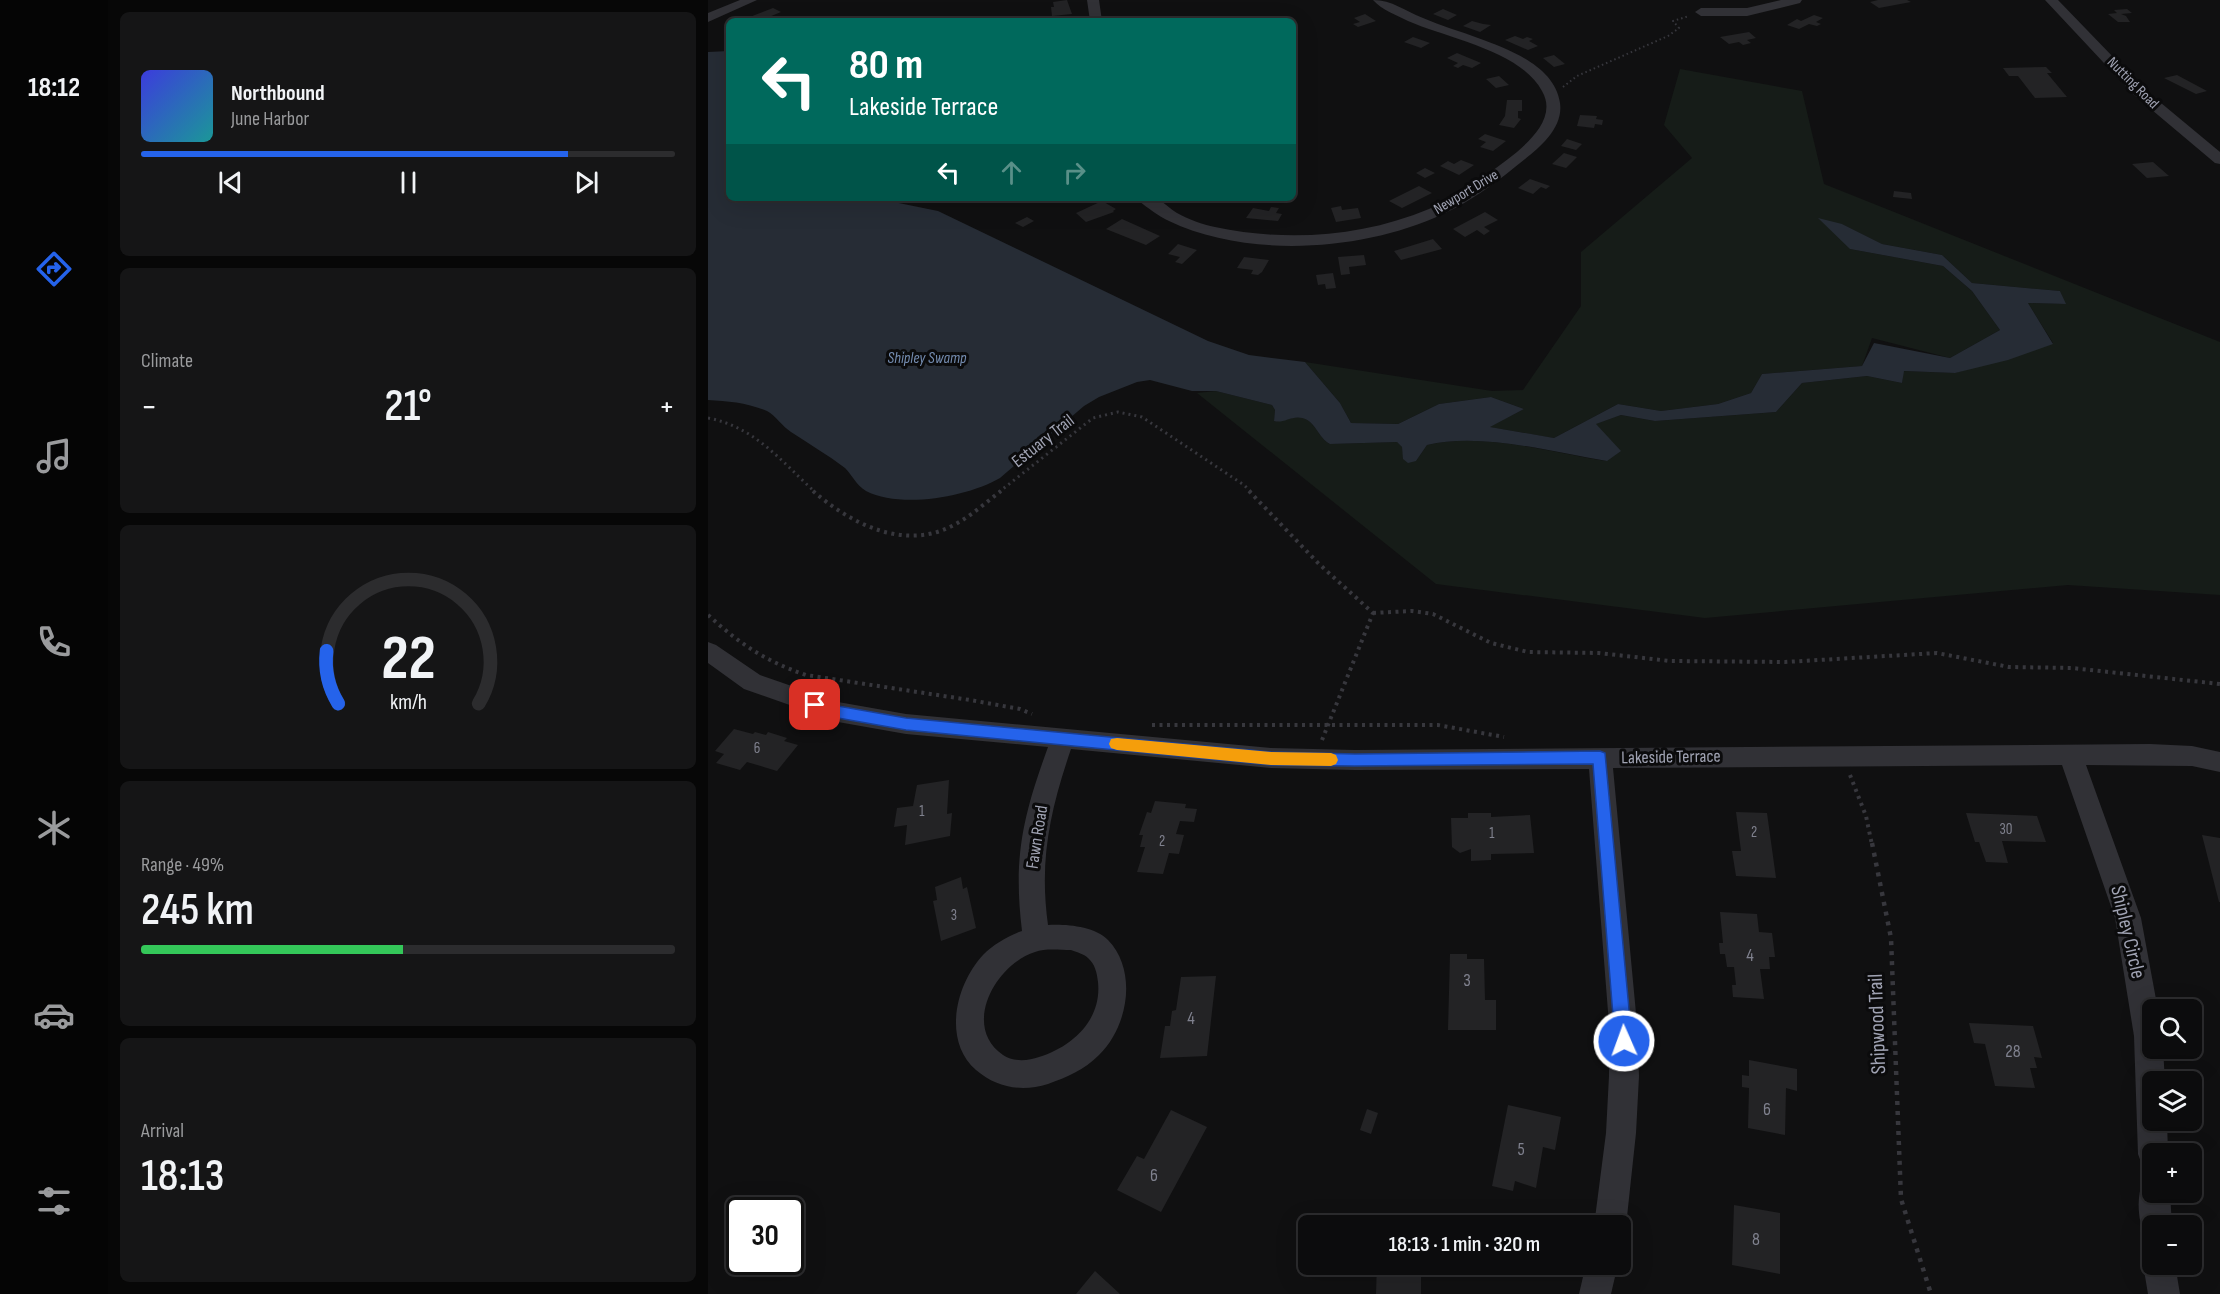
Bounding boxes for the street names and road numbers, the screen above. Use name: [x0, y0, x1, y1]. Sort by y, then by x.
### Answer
street label: Nutting Road: [2103, 53, 2163, 113]
street label: Newport Drive: [1430, 165, 1502, 219]
street label: Estuary Trail: [1008, 410, 1078, 472]
street label: Lakeside Terrace: [1621, 746, 1721, 768]
street label: Fawn Road: [1022, 804, 1052, 870]
street label: Shipley Circle: [2105, 883, 2151, 981]
street label: Shipwood Trail: [1863, 973, 1891, 1075]

